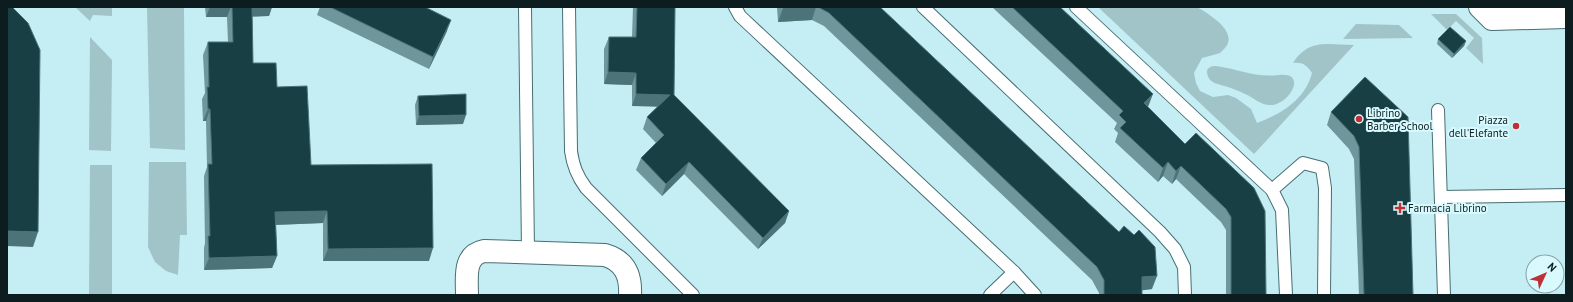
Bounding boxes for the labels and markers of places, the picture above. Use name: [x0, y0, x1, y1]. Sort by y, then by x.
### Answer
place label: Librino Barber School: [1367, 106, 1433, 133]
place label: Piazza dell'Elefante: [1449, 113, 1508, 140]
marker: Librino Barber School: [1354, 114, 1364, 124]
marker: Piazza dell'Elefante: [1511, 121, 1521, 131]
place label: Farmacia Librino: [1408, 201, 1487, 215]
marker: Farmacia Librino: [1395, 203, 1405, 213]

